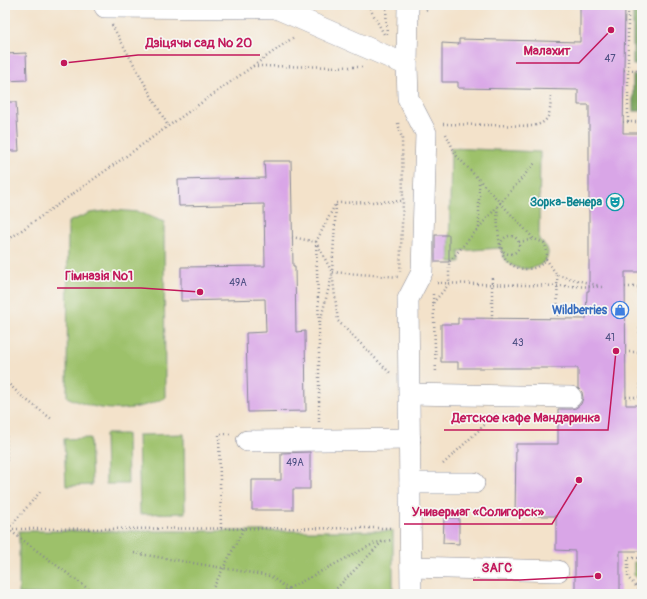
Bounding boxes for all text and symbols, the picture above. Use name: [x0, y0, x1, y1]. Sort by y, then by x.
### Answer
callout: Дзіцячы сад № 20: [138, 30, 260, 55]
text: Дзіцячы сад № 20: [145, 35, 252, 51]
callout: Малахит: [516, 38, 579, 63]
text: Малахит: [523, 43, 571, 59]
house number: 47: [604, 53, 616, 65]
theatre icon: Зорка-Венера: [605, 192, 625, 212]
place label: Зорка-Венера: [530, 195, 602, 210]
callout: Гімназія №1: [57, 263, 141, 288]
text: Гімназія №1: [65, 268, 133, 284]
house number: 49А: [229, 277, 247, 289]
shop icon: Wildberries: [610, 300, 630, 320]
place label: Wildberries: [552, 303, 608, 318]
house number: 41: [605, 332, 615, 344]
house number: 43: [512, 337, 524, 349]
callout: Детское кафе Мандаринка: [444, 405, 608, 430]
text: Детское кафе Мандаринка: [451, 410, 600, 426]
house number: 49А: [286, 457, 304, 469]
callout: Универмаг «Солигорск»: [404, 499, 552, 524]
text: Универмаг «Солигорск»: [412, 504, 545, 520]
callout: ЗАГС: [473, 555, 520, 580]
text: ЗАГС: [482, 560, 512, 576]

